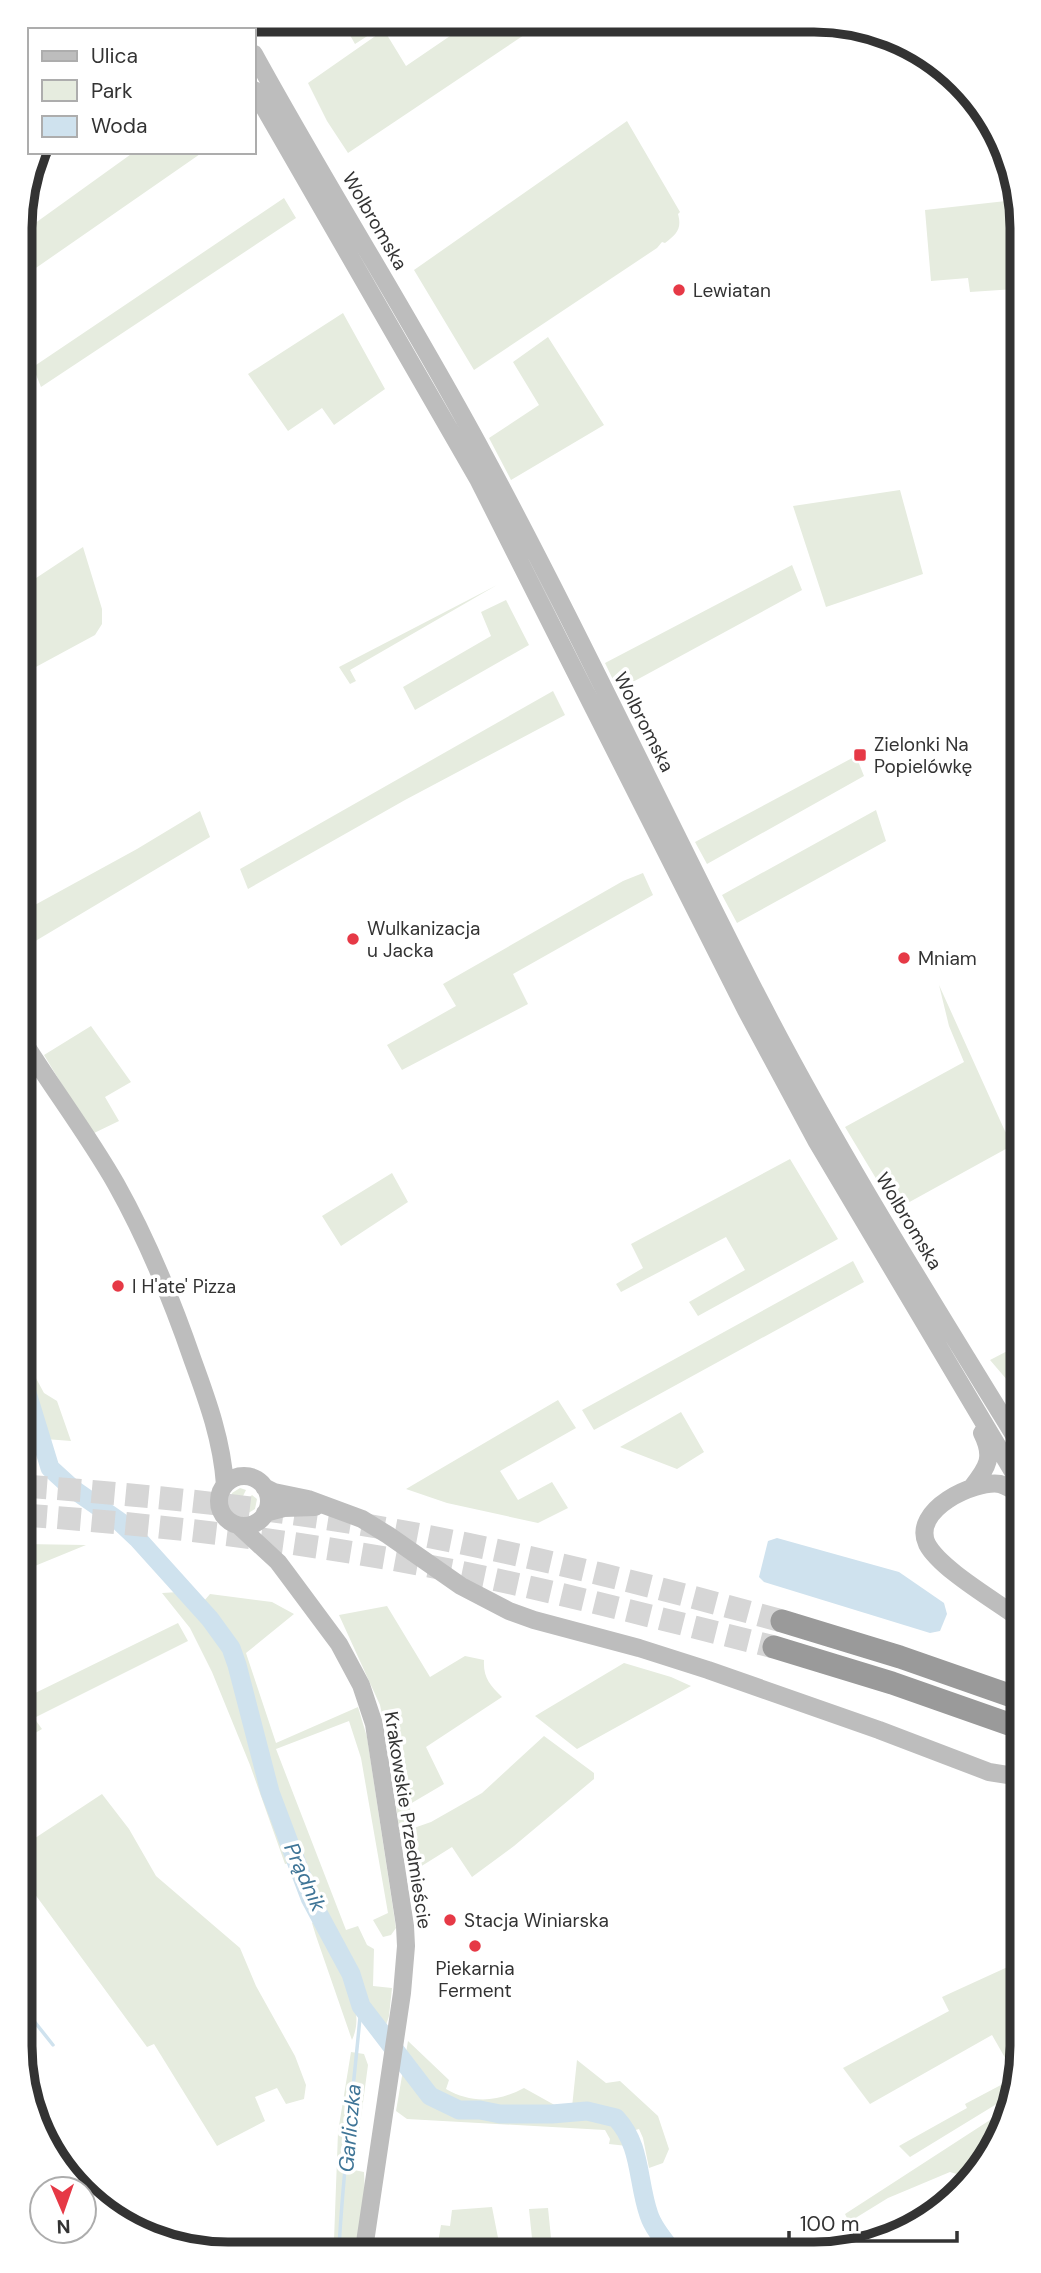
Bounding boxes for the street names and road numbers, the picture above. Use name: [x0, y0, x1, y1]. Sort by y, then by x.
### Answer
street label: Wolbromska: [337, 168, 413, 274]
street label: Wolbromska: [608, 668, 680, 776]
street label: Wolbromska: [870, 1168, 948, 1274]
street label: Krakowskie Przedmieście: [378, 1710, 438, 1930]

